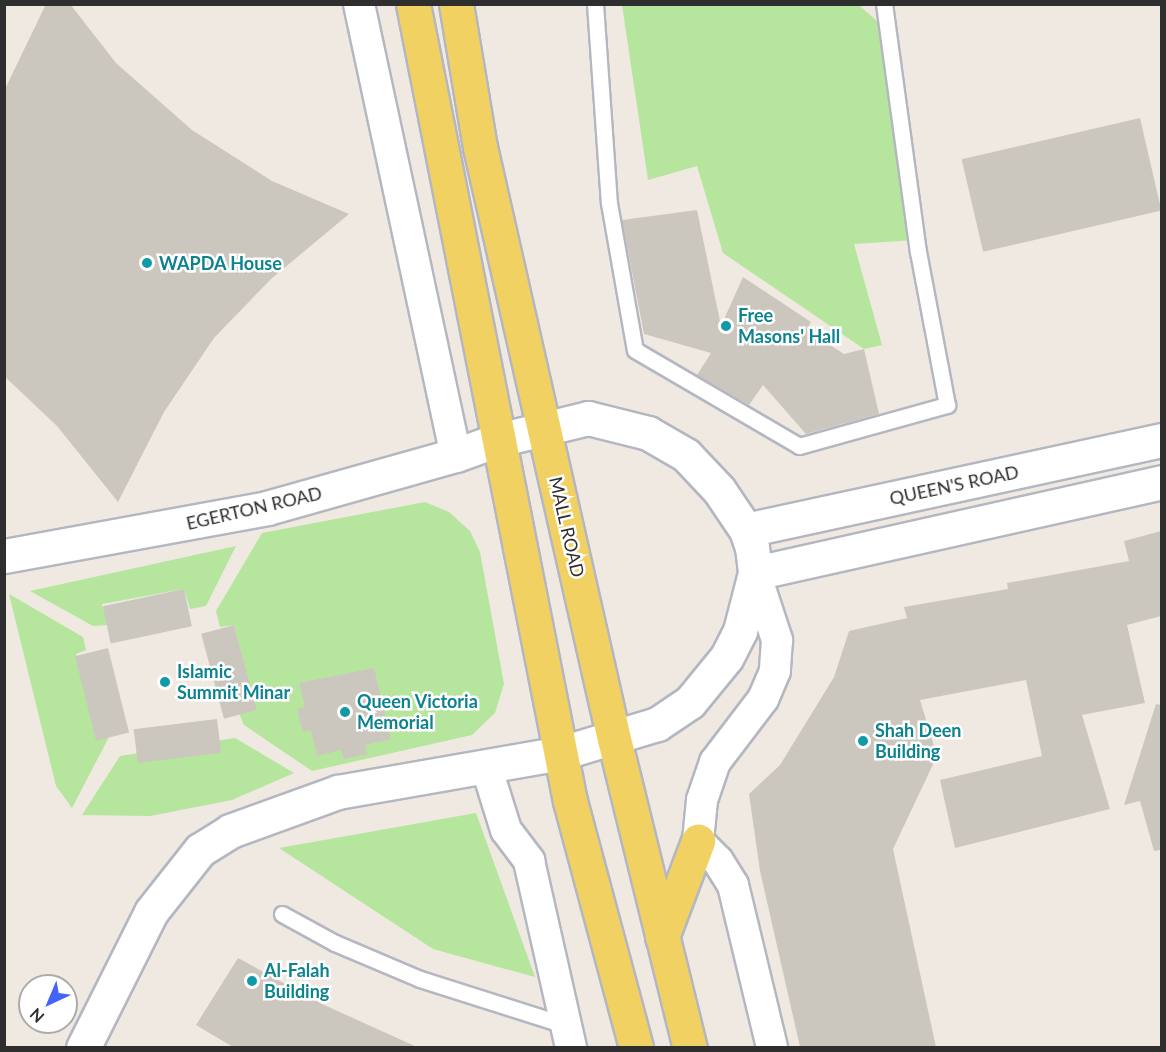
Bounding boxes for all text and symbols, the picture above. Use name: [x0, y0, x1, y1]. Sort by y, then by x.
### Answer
place label: WAPDA House: [159, 252, 282, 274]
marker: WAPDA House: [140, 256, 154, 270]
place label: Free Masons' Hall: [738, 305, 840, 348]
marker: Free Masons' Hall: [719, 319, 733, 333]
street label: QUEEN'S ROAD: [888, 461, 1020, 509]
street label: MALL ROAD: [545, 474, 589, 580]
street label: EGERTON ROAD: [184, 482, 324, 534]
place label: Islamic Summit Minar: [177, 661, 290, 704]
marker: Islamic Summit Minar: [158, 675, 172, 689]
place label: Queen Victoria Memorial: [357, 691, 478, 734]
marker: Queen Victoria Memorial: [338, 705, 352, 719]
place label: Shah Deen Building: [875, 720, 962, 762]
marker: Shah Deen Building: [856, 734, 870, 748]
place label: Al-Falah Building: [264, 960, 330, 1002]
north arrow: [18, 974, 78, 1034]
marker: Al-Falah Building: [245, 974, 259, 988]
text: N: [26, 1005, 48, 1027]

